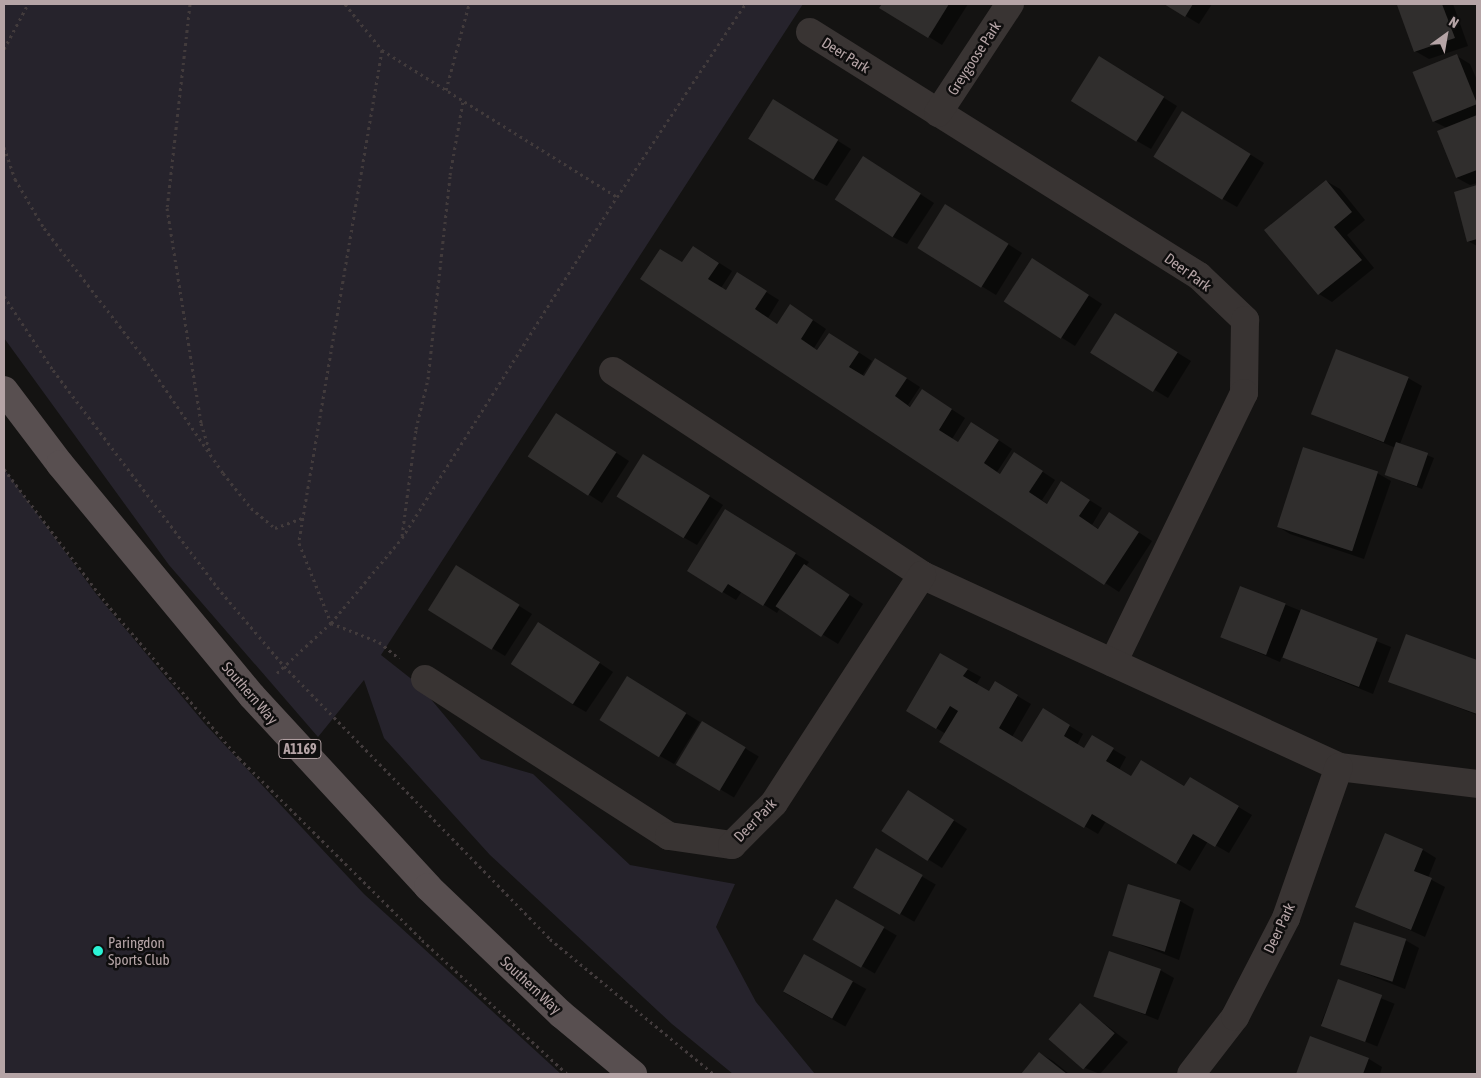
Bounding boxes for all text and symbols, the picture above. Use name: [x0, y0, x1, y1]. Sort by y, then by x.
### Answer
north arrow: [1421, 10, 1471, 60]
text: N: [1446, 13, 1462, 31]
street label: Greygoose Park: [943, 18, 1005, 98]
street label: Deer Park: [819, 33, 873, 77]
street label: Deer Park: [1161, 249, 1215, 295]
street label: Southern Way: [218, 658, 282, 728]
road number: A1169: [278, 738, 322, 761]
street label: Deer Park: [730, 795, 780, 845]
street label: Deer Park: [1260, 900, 1298, 956]
place label: Paringdon Sports Club: [108, 933, 169, 968]
marker: Paringdon Sports Club: [92, 945, 104, 957]
street label: Southern Way: [497, 952, 565, 1018]

